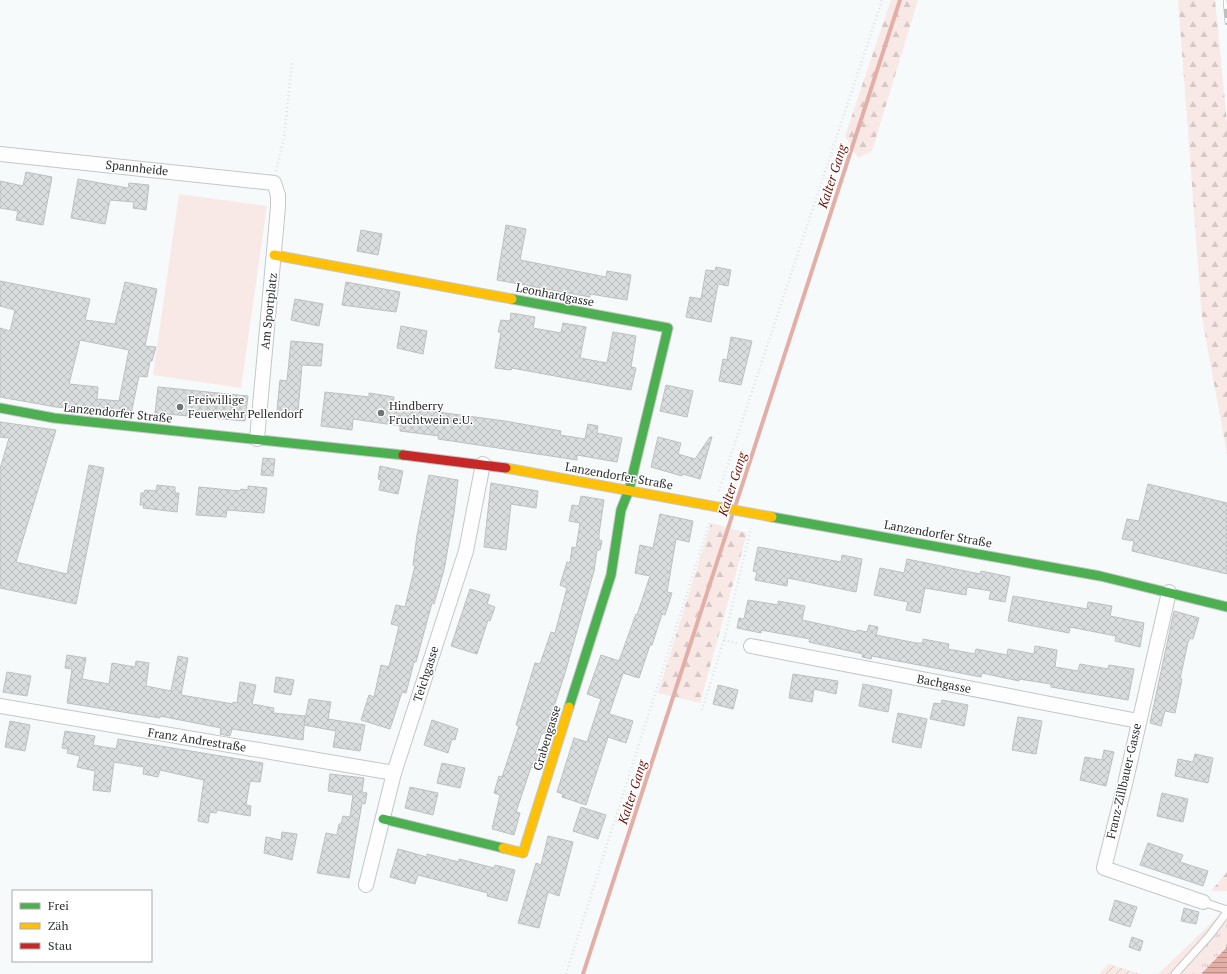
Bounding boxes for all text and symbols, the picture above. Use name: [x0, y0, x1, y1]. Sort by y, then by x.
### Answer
water label: Kalter Gang: [813, 141, 851, 211]
street label: Spannheide: [105, 157, 169, 178]
street label: Am Sportplatz: [257, 272, 280, 350]
street label: Leonhardgasse: [515, 280, 596, 309]
place label: Freiwillige Feuerwehr Pellendorf: [188, 392, 304, 421]
place label: Hindberry Fruchtwein e.U.: [389, 398, 473, 427]
street label: Lanzendorfer Straße: [63, 399, 173, 426]
marker: Freiwillige Feuerwehr Pellendorf: [175, 402, 185, 412]
marker: Hindberry Fruchtwein e.U.: [376, 408, 386, 418]
water label: Kalter Gang: [713, 449, 751, 519]
street label: Lanzendorfer Straße: [564, 459, 674, 492]
street label: Lanzendorfer Straße: [883, 517, 993, 550]
street label: Teichgasse: [409, 644, 442, 704]
street label: Bachgasse: [916, 671, 972, 696]
street label: Grabengasse: [529, 703, 564, 772]
street label: Franz-Zillbauer-Gasse: [1103, 722, 1144, 840]
street label: Franz Andrestraße: [147, 724, 247, 755]
water label: Kalter Gang: [613, 757, 651, 827]
legend: [12, 890, 152, 962]
text: Frei: [48, 898, 69, 913]
text: Zäh: [48, 918, 68, 933]
text: Stau: [48, 938, 72, 953]

